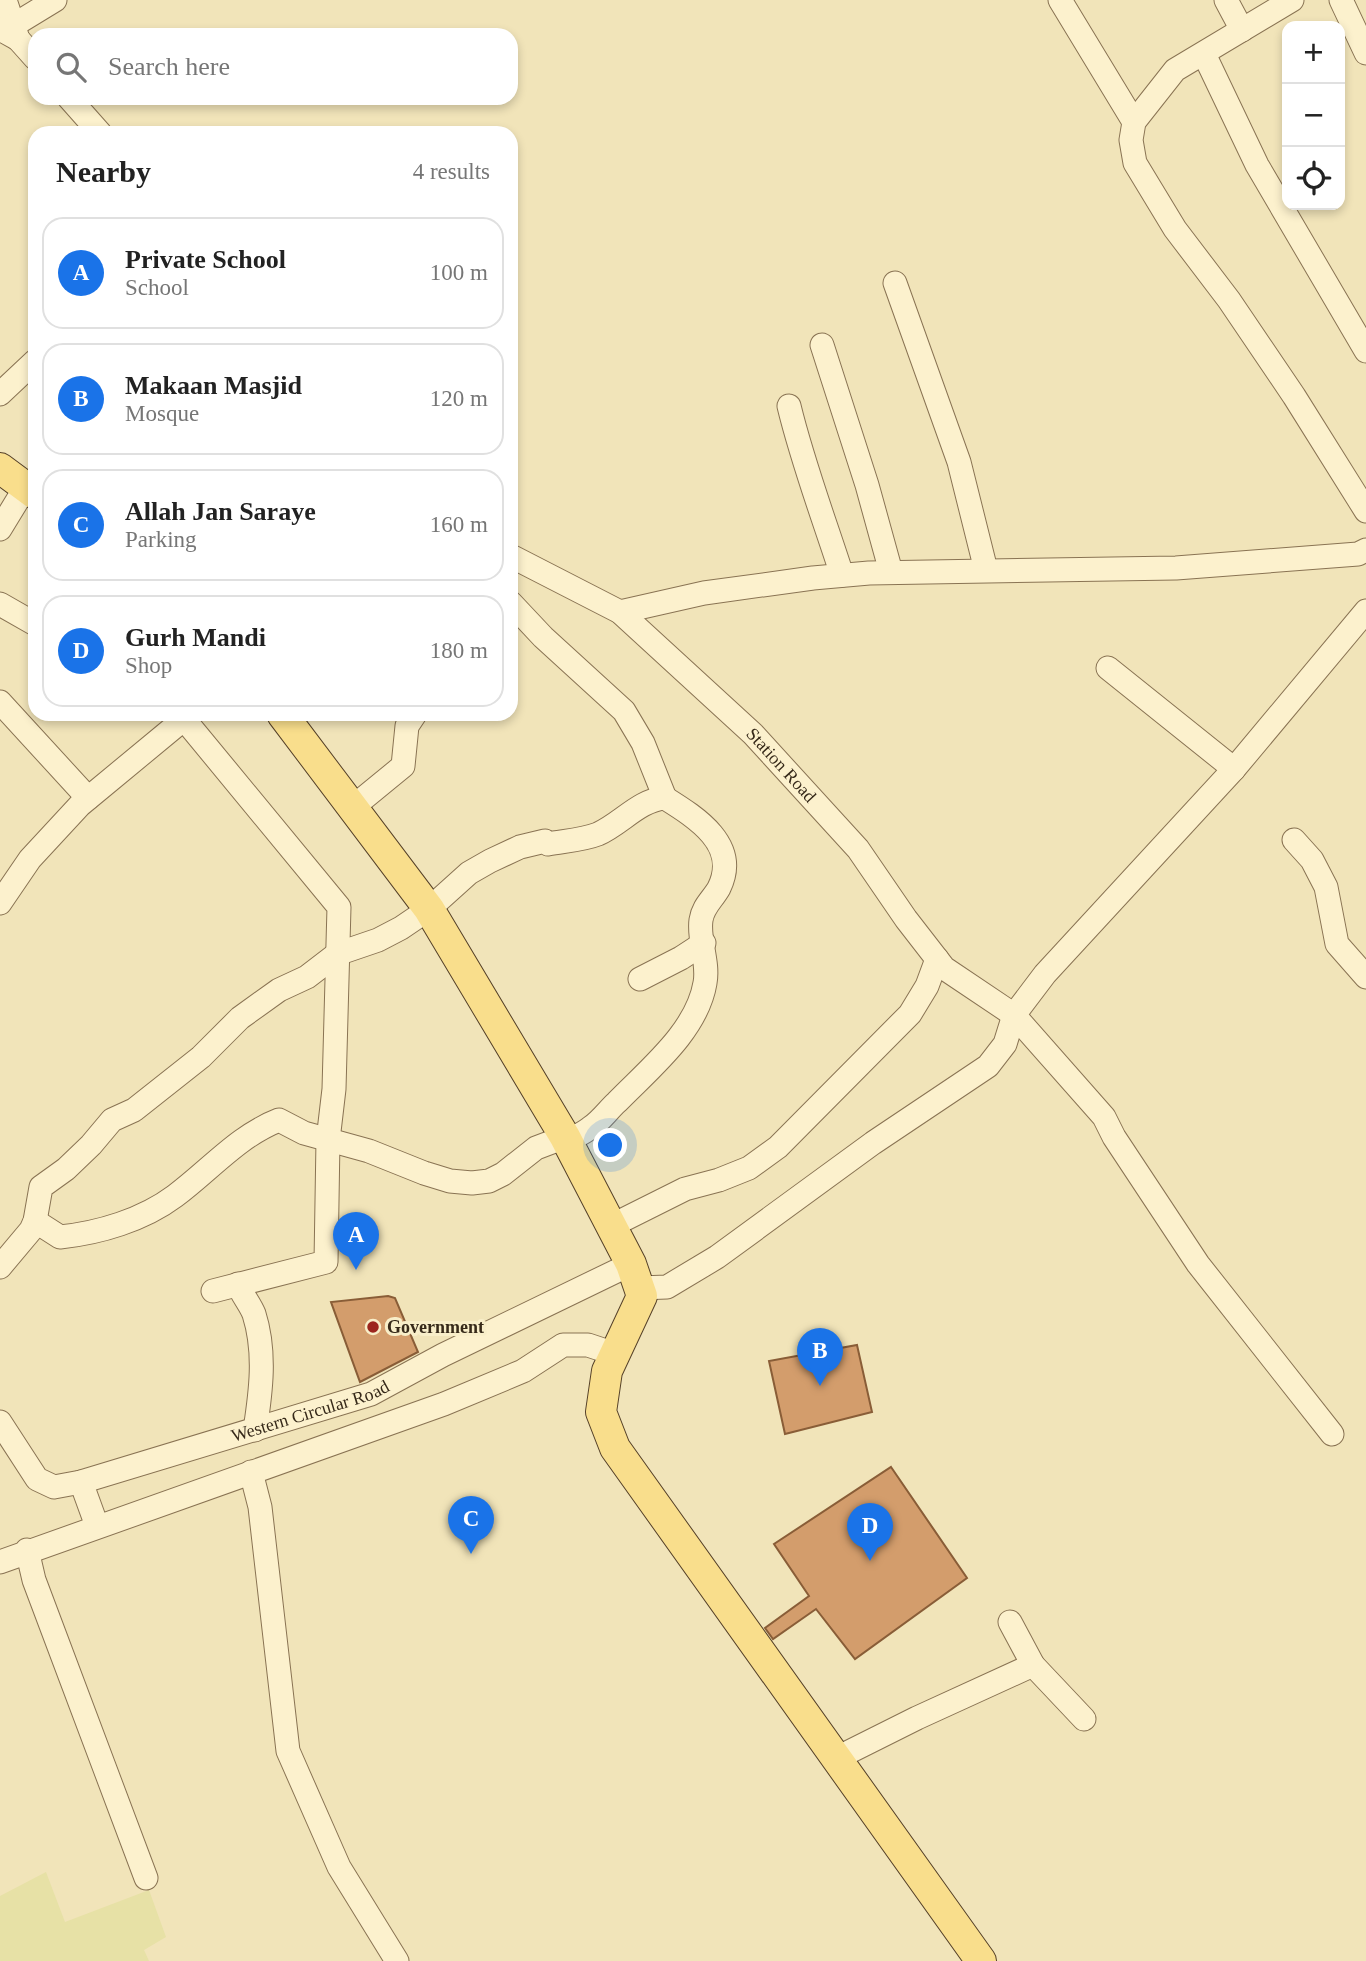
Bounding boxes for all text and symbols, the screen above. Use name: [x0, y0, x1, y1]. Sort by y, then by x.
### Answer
map controls: [1282, 21, 1345, 210]
button: +: [1282, 21, 1345, 84]
search box: [28, 28, 518, 105]
icon: search: [52, 48, 90, 86]
text: Search here: [108, 52, 230, 81]
button: −: [1282, 84, 1345, 147]
button: locate: [1282, 147, 1345, 210]
text: Nearby: [56, 155, 151, 188]
text: 4 results: [413, 159, 490, 184]
text: Private School: [125, 245, 286, 274]
text: A: [73, 260, 89, 285]
text: 100 m: [430, 260, 488, 285]
text: School: [125, 275, 189, 300]
text: Makaan Masjid: [125, 371, 302, 400]
text: B: [73, 386, 89, 411]
text: 120 m: [430, 386, 488, 411]
text: Mosque: [125, 401, 199, 426]
text: Allah Jan Saraye: [125, 497, 316, 526]
text: C: [73, 512, 89, 537]
text: 160 m: [430, 512, 488, 537]
text: Parking: [125, 527, 197, 552]
text: Gurh Mandi: [125, 623, 266, 652]
text: D: [73, 638, 89, 663]
text: 180 m: [430, 638, 488, 663]
text: Shop: [125, 653, 172, 678]
street label: Station Road: [742, 724, 820, 806]
your location: [593, 1128, 627, 1162]
pin: A: [333, 1212, 379, 1270]
place label: Government: [387, 1317, 484, 1337]
marker: Government: [365, 1319, 381, 1335]
pin: B: [797, 1328, 843, 1386]
street label: Western Circular Road: [229, 1376, 393, 1446]
pin: C: [448, 1496, 494, 1554]
pin: D: [847, 1503, 893, 1561]

